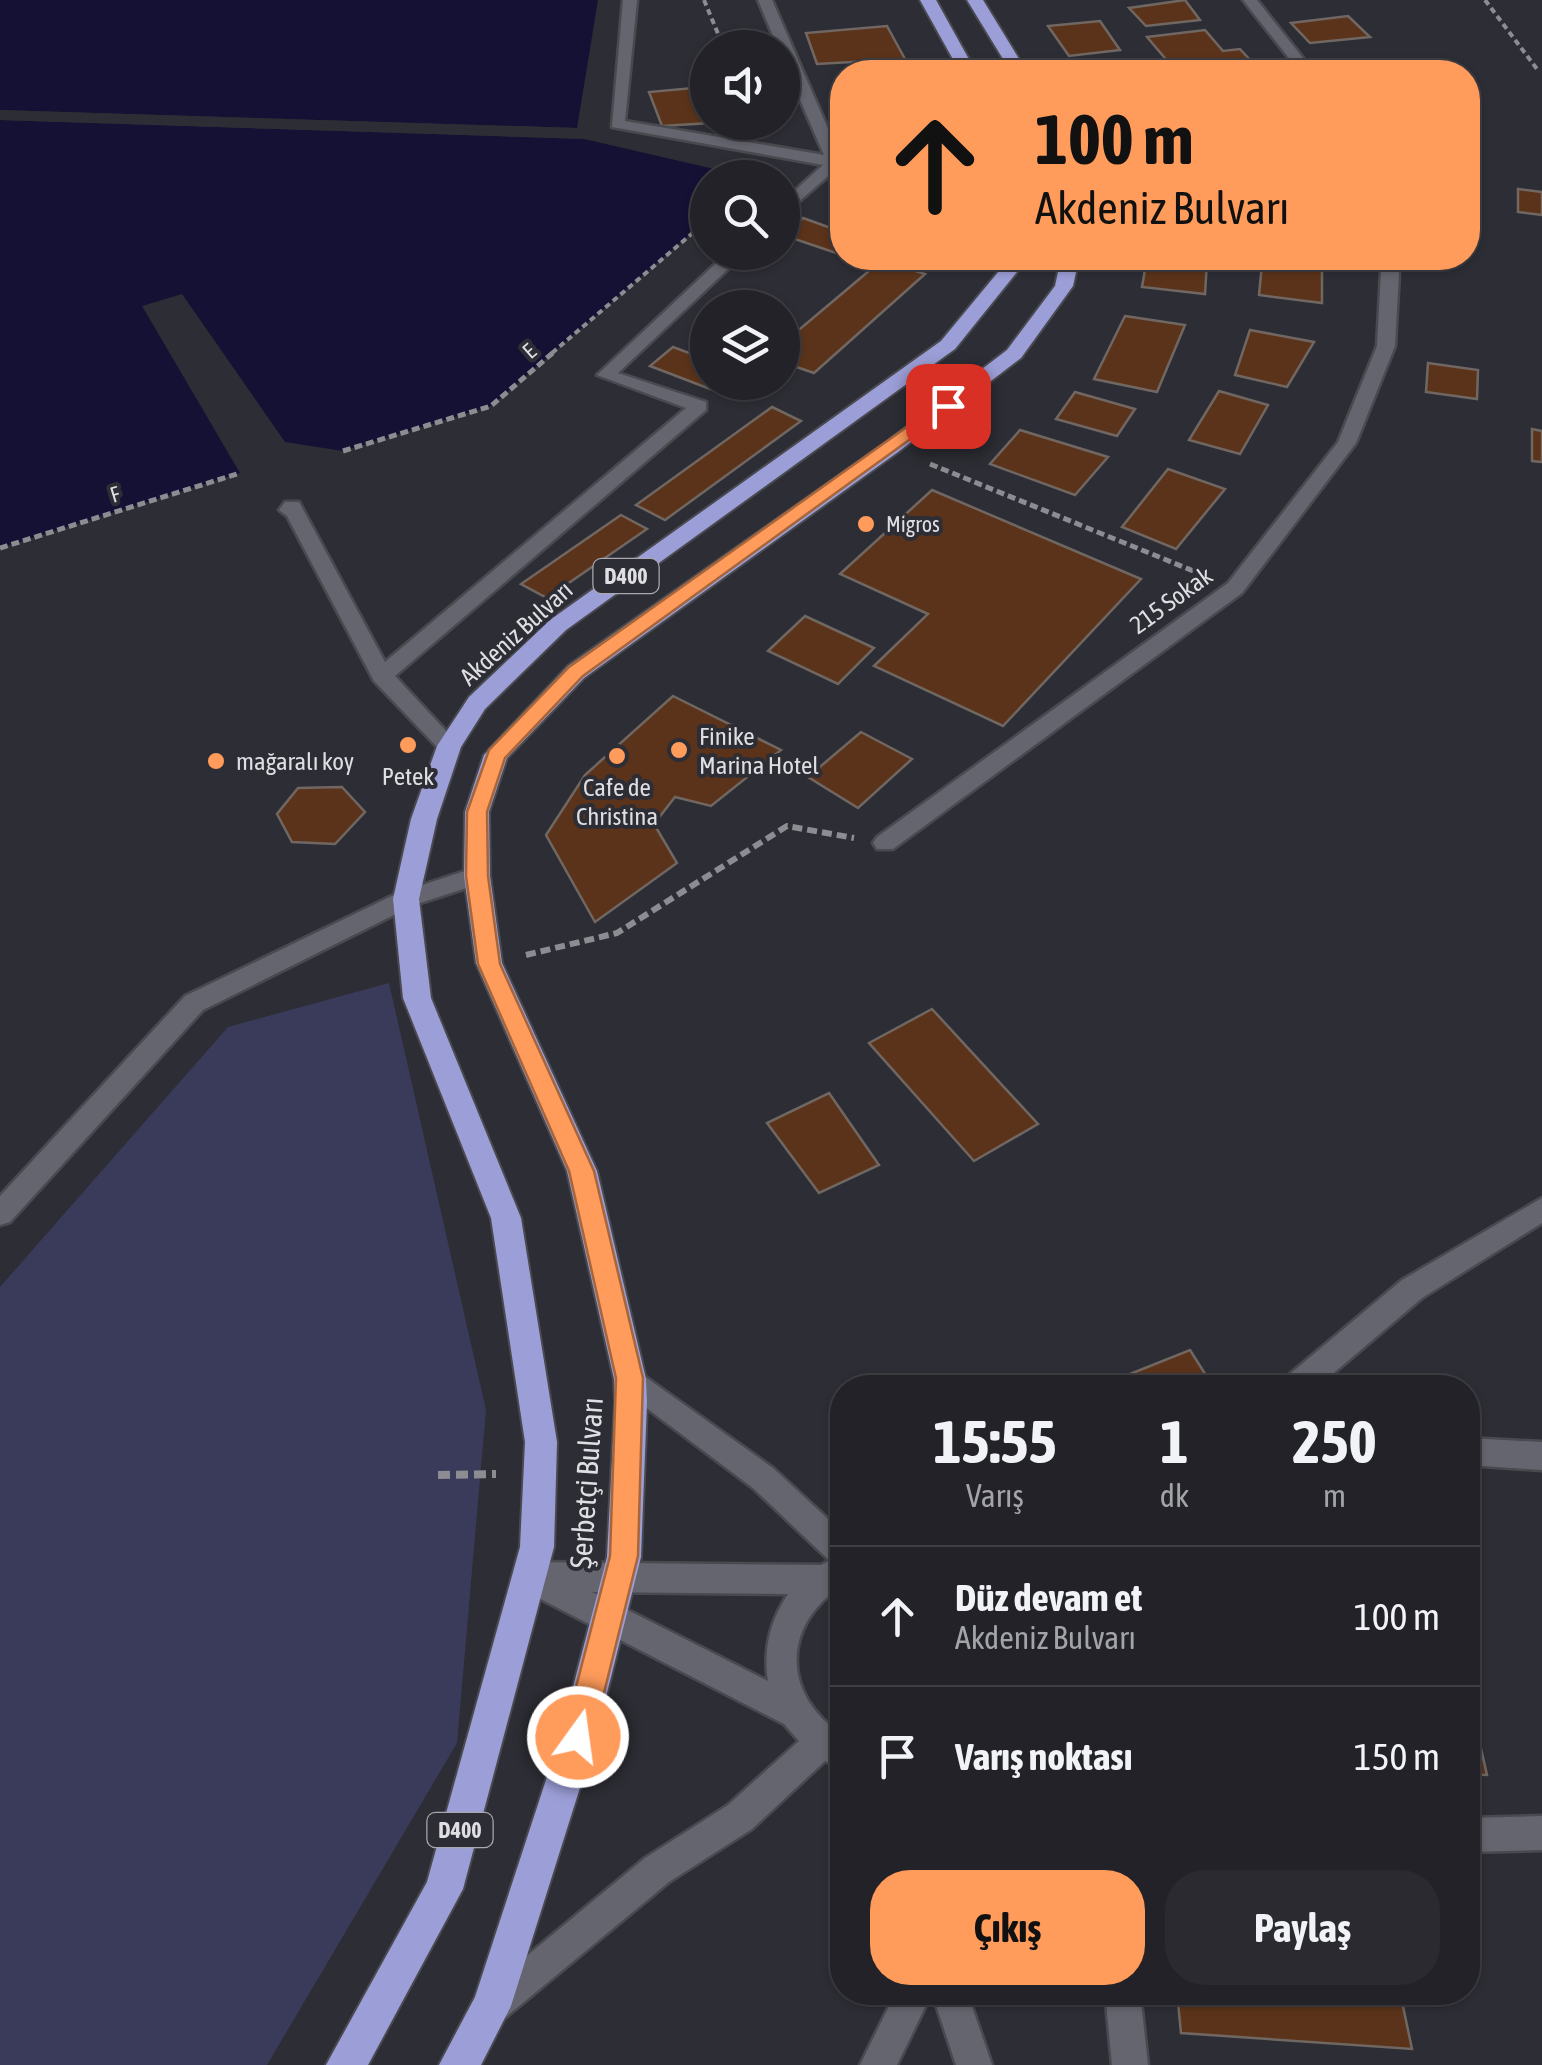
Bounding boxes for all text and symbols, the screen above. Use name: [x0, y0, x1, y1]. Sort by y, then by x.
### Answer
map controls: [690, 30, 800, 400]
button: sound: [690, 30, 800, 140]
text: 100 m: [1035, 99, 1194, 179]
icon: ahead: [870, 100, 1000, 230]
button: search: [690, 160, 800, 270]
text: Akdeniz Bulvarı: [1035, 182, 1289, 234]
button: layers: [690, 290, 800, 400]
street label: E: [517, 338, 542, 364]
pin: [906, 364, 991, 449]
icon: arrive: [921, 379, 976, 434]
street label: F: [107, 480, 123, 508]
place label: Migros: [886, 511, 940, 537]
marker: Migros: [855, 513, 877, 535]
road number: D400: [594, 559, 658, 593]
street label: 215 Sokak: [1125, 561, 1217, 639]
street label: Akdeniz Bulvarı: [454, 575, 578, 691]
place label: Finike Marina Hotel: [699, 722, 819, 779]
marker: Petek: [397, 734, 419, 756]
marker: Finike Marina Hotel: [668, 739, 690, 761]
marker: Cafe de Christina: [606, 745, 628, 767]
place label: mağaralı koy: [236, 747, 354, 775]
marker: mağaralı koy: [205, 750, 227, 772]
place label: Petek: [382, 762, 434, 790]
place label: Cafe de Christina: [576, 773, 658, 830]
street label: Şerbetçi Bulvarı: [563, 1396, 609, 1570]
text: 15:55: [933, 1407, 1057, 1476]
text: 1: [1160, 1407, 1189, 1476]
text: 250: [1292, 1407, 1377, 1476]
text: Varış: [966, 1477, 1024, 1514]
text: dk: [1160, 1477, 1189, 1514]
text: m: [1323, 1477, 1346, 1514]
text: Düz devam et: [955, 1576, 1142, 1619]
icon: ahead: [870, 1589, 925, 1644]
text: 100 m: [1354, 1595, 1440, 1638]
text: Akdeniz Bulvarı: [955, 1619, 1136, 1656]
position arrow: [526, 1685, 630, 1789]
icon: arrive: [870, 1729, 925, 1784]
text: Varış noktası: [955, 1735, 1133, 1778]
text: 150 m: [1354, 1735, 1440, 1778]
road number: D400: [428, 1813, 492, 1847]
button: Çıkış: [870, 1870, 1145, 1985]
button: Paylaş: [1165, 1870, 1440, 1985]

